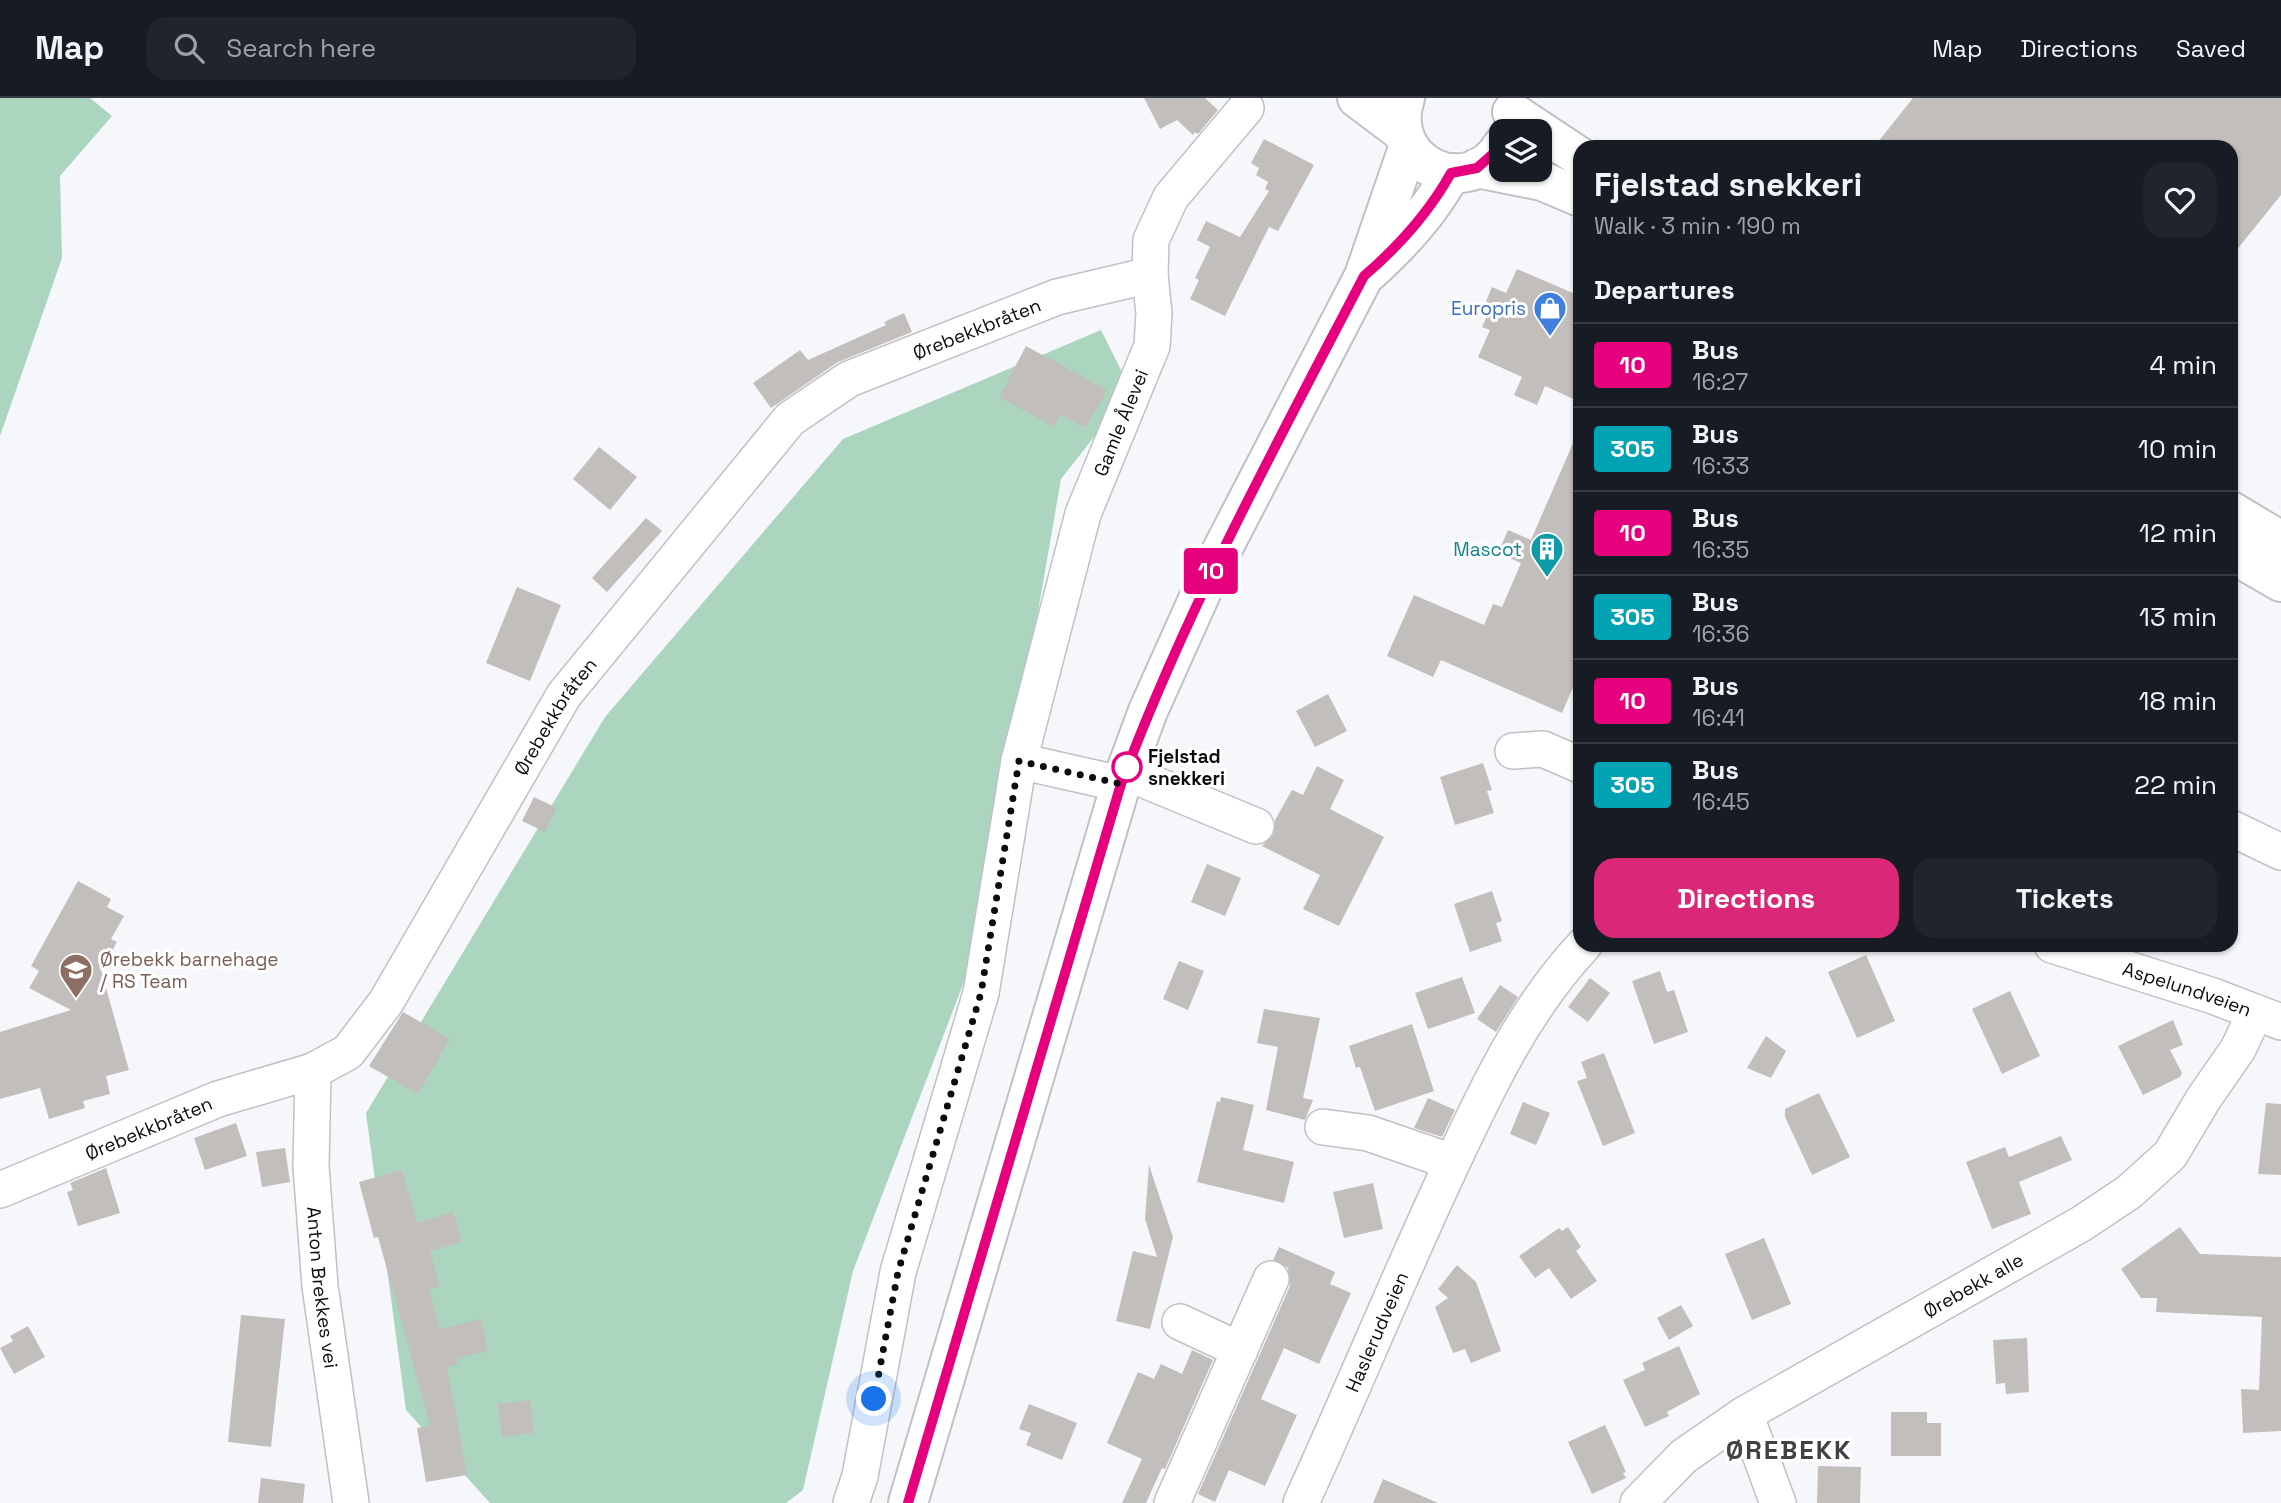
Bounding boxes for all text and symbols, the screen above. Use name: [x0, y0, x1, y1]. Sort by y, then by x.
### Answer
search box: [146, 17, 636, 80]
text: Map: [35, 27, 104, 69]
icon: search: [170, 29, 208, 67]
text: Search here: [226, 31, 376, 65]
text: Map: [1932, 33, 1982, 64]
text: Directions: [2020, 33, 2138, 64]
text: Saved: [2176, 33, 2246, 64]
map controls: [1489, 119, 1552, 182]
button: layers: [1489, 119, 1552, 182]
button: heart: [2143, 163, 2217, 237]
text: Fjelstad snekkeri: [1594, 164, 1862, 206]
text: Walk · 3 min · 190 m: [1594, 211, 1801, 241]
text: Departures: [1594, 273, 1735, 307]
shop icon: Europris: [1531, 289, 1569, 338]
street label: Ørebekkbråten: [909, 293, 1044, 366]
place label: Europris: [1451, 296, 1526, 321]
text: Bus: [1692, 333, 1739, 367]
text: 4 min: [2149, 348, 2217, 382]
text: 10: [1619, 349, 1646, 380]
street label: Gamle Ålevei: [1088, 365, 1154, 480]
text: 16:27: [1692, 367, 1748, 397]
text: Bus: [1692, 417, 1739, 451]
text: 10 min: [2138, 432, 2217, 466]
text: 305: [1610, 433, 1655, 464]
text: 16:33: [1692, 451, 1749, 481]
text: Bus: [1692, 501, 1739, 535]
text: 12 min: [2139, 516, 2217, 550]
text: 10: [1619, 517, 1646, 548]
building icon: Mascot: [1528, 530, 1566, 579]
text: 16:35: [1692, 535, 1749, 565]
place label: Mascot: [1453, 537, 1522, 562]
line badge: 10: [1180, 548, 1242, 594]
text: 10: [1198, 555, 1224, 586]
text: Bus: [1692, 585, 1739, 619]
text: 13 min: [2139, 600, 2217, 634]
text: 305: [1610, 601, 1655, 632]
text: 16:36: [1692, 619, 1749, 649]
street label: Ørebekkbråten: [508, 653, 603, 780]
text: Bus: [1692, 669, 1739, 703]
text: 18 min: [2139, 684, 2217, 718]
text: 10: [1619, 685, 1646, 716]
text: 16:41: [1692, 703, 1745, 733]
place label: Fjelstad snekkeri: [1148, 744, 1225, 791]
marker: Fjelstad snekkeri: [1112, 752, 1142, 782]
text: Bus: [1692, 753, 1739, 787]
text: 22 min: [2134, 768, 2217, 802]
text: 305: [1610, 769, 1655, 800]
text: 16:45: [1692, 787, 1750, 817]
button: Directions: [1594, 858, 1899, 938]
button: Tickets: [1913, 858, 2217, 938]
place label: Ørebekk barnehage / RS Team: [100, 947, 279, 994]
school or university icon: Ørebekk barnehage / RS Team: [57, 951, 95, 1000]
street label: Aspelundveien: [2119, 956, 2255, 1023]
street label: Ørebekkbråten: [81, 1091, 216, 1166]
street label: Anton Brekkes vei: [301, 1206, 344, 1370]
street label: Ørebekk alle: [1919, 1247, 2028, 1324]
street label: Haslerudveien: [1340, 1268, 1414, 1396]
your location: [856, 1381, 891, 1416]
district label: ØREBEKK: [1726, 1433, 1852, 1467]

